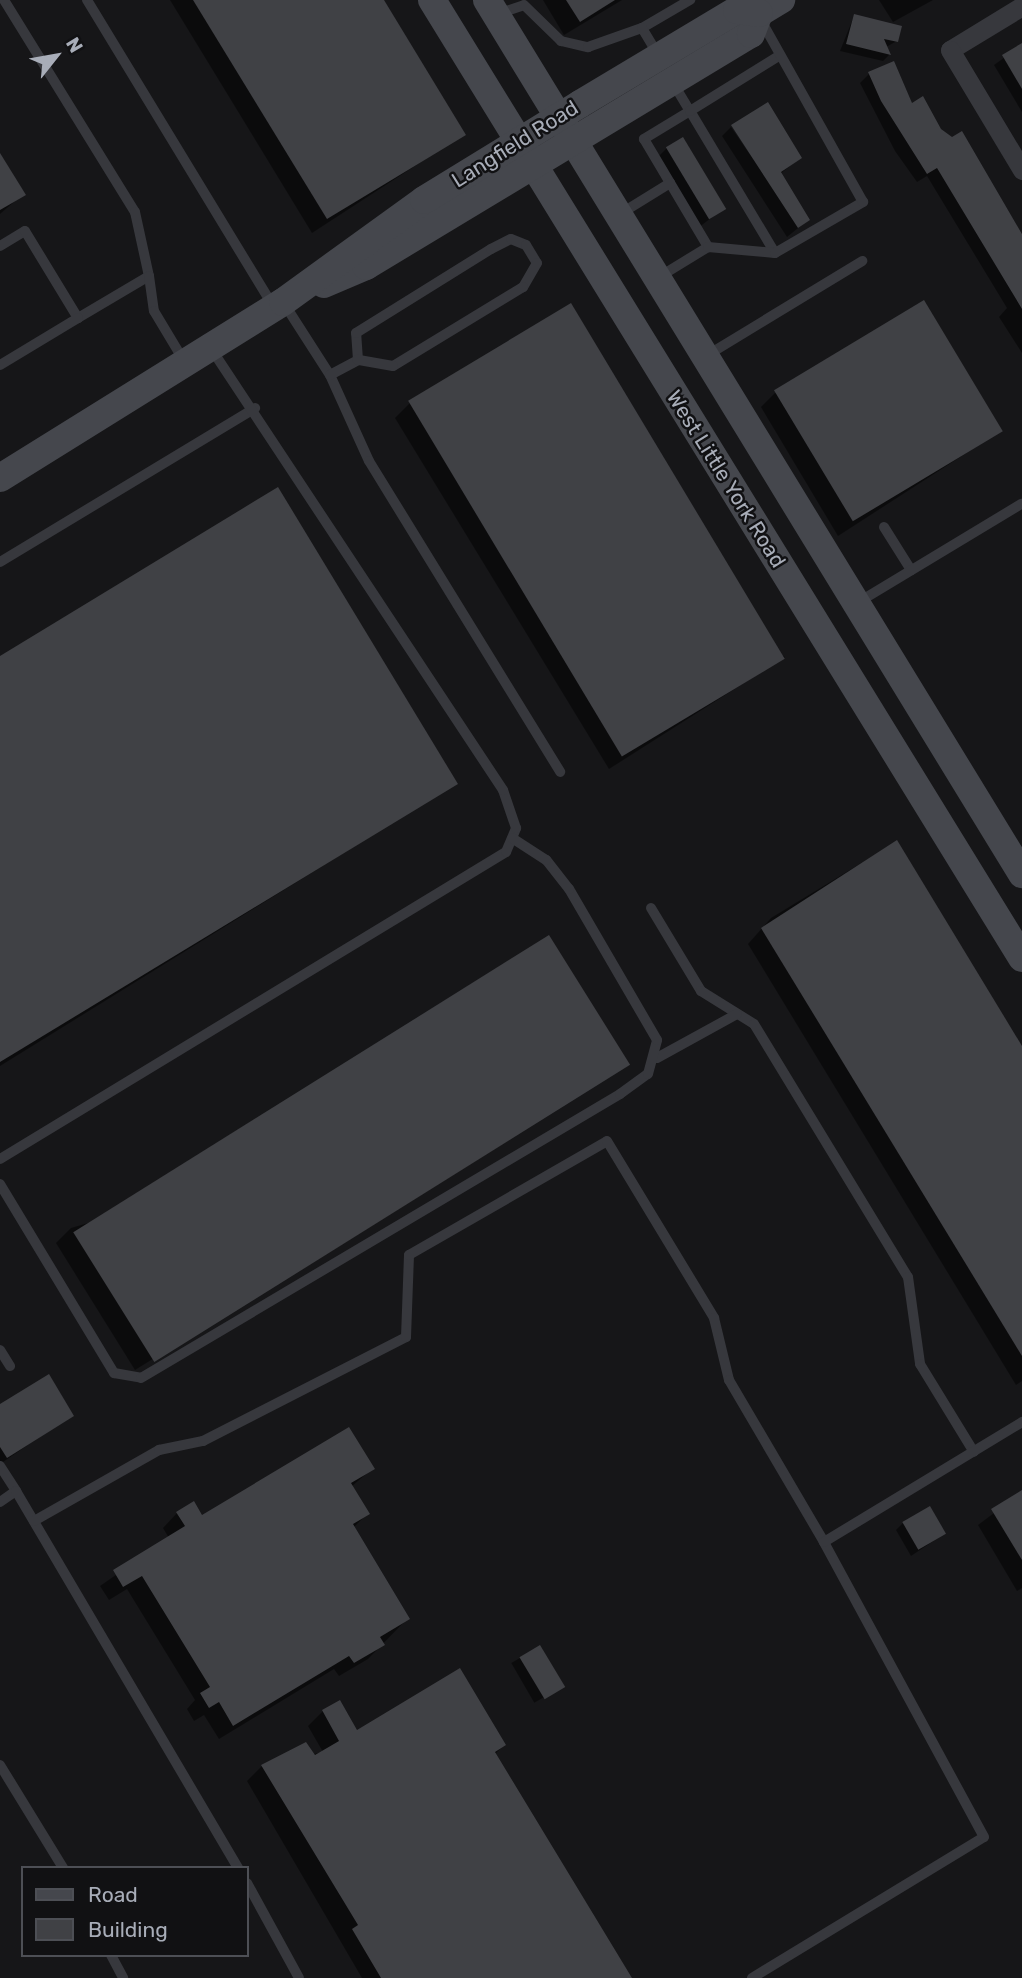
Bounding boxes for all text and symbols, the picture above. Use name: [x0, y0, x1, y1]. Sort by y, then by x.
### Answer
north arrow: [21, 21, 91, 91]
text: N: [61, 33, 88, 57]
street label: Langfield Road: [447, 95, 583, 193]
street label: West Little York Road: [661, 385, 791, 573]
legend: [21, 1866, 248, 1957]
text: Road: [88, 1882, 138, 1907]
text: Building: [88, 1917, 168, 1942]

